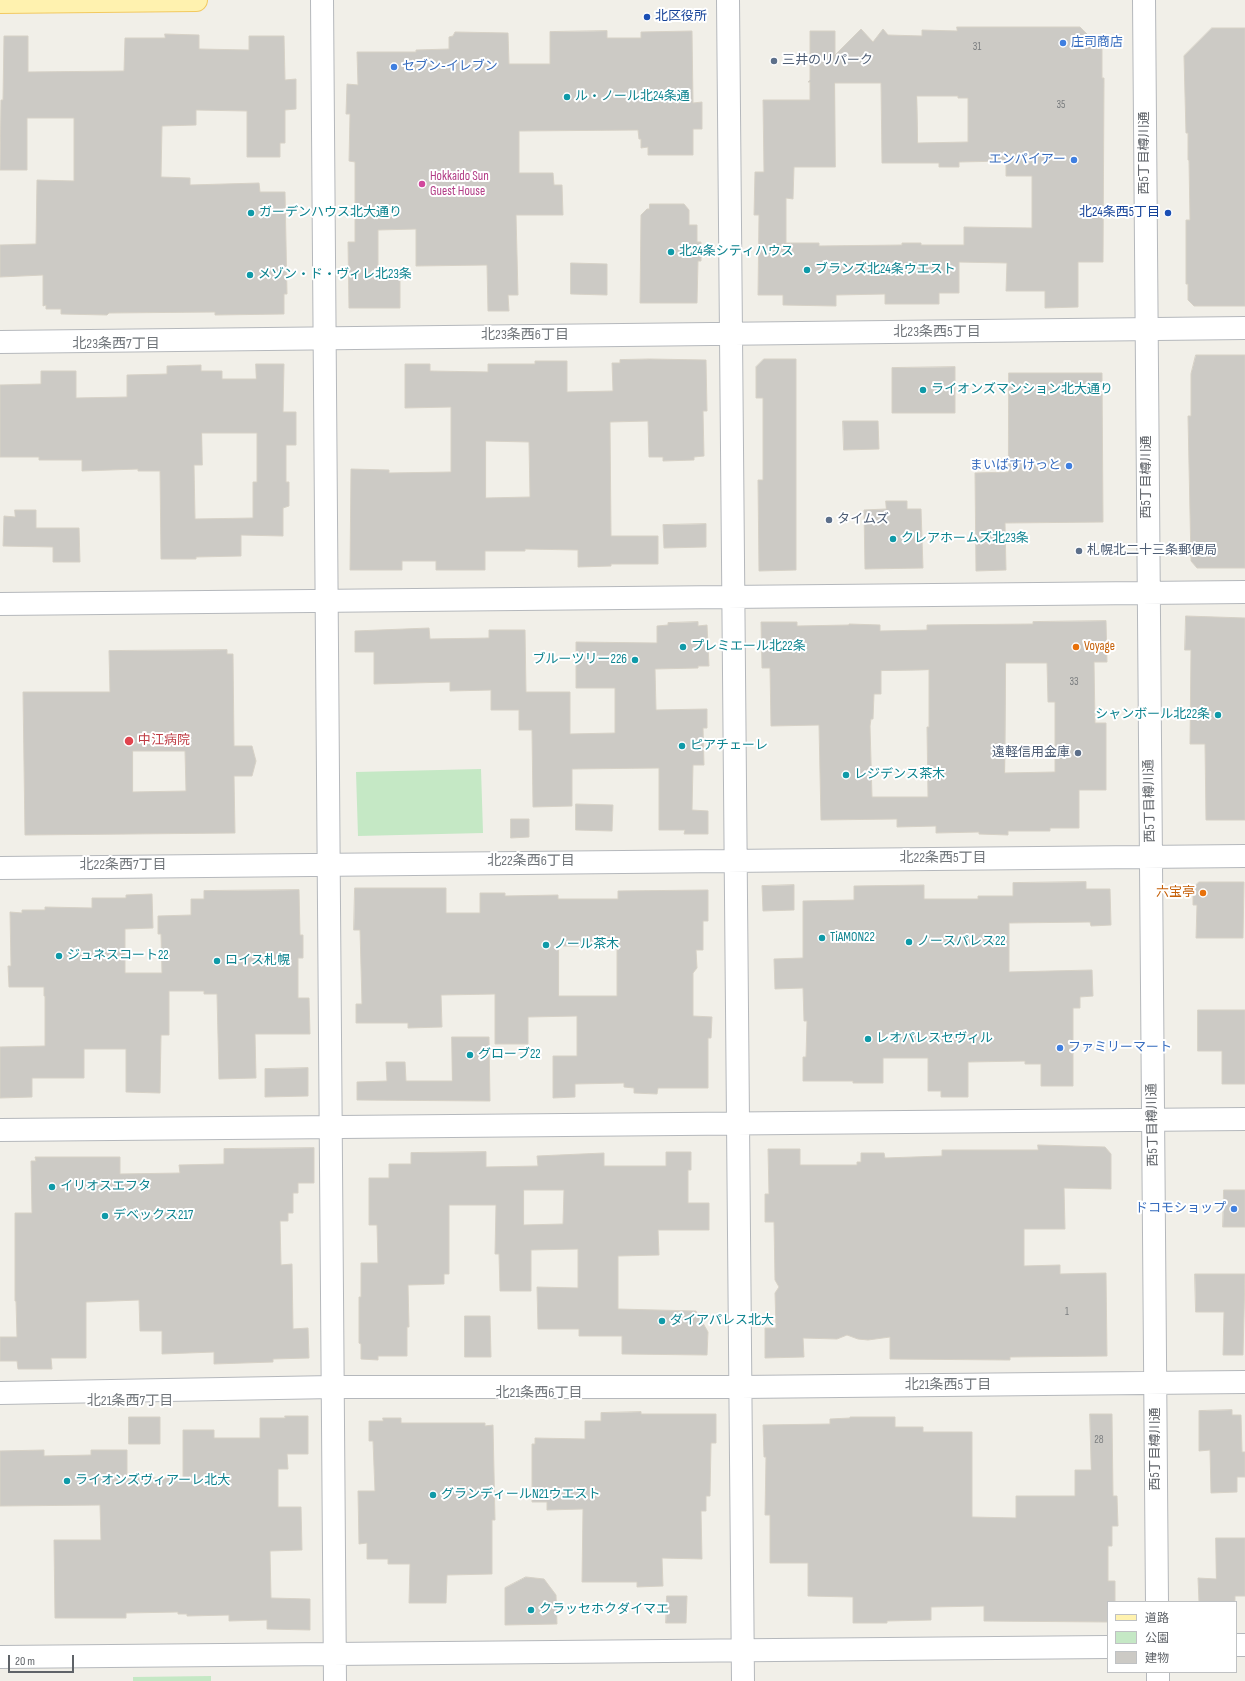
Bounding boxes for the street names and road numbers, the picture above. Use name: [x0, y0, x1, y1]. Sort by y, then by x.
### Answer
street label: 西5丁目樽川通: [1137, 111, 1153, 195]
street label: 西5丁目樽川通: [1139, 435, 1155, 519]
street label: 西5丁目樽川通: [1141, 759, 1159, 843]
street label: 西5丁目樽川通: [1144, 1083, 1162, 1167]
street label: 西5丁目樽川通: [1148, 1407, 1164, 1491]

